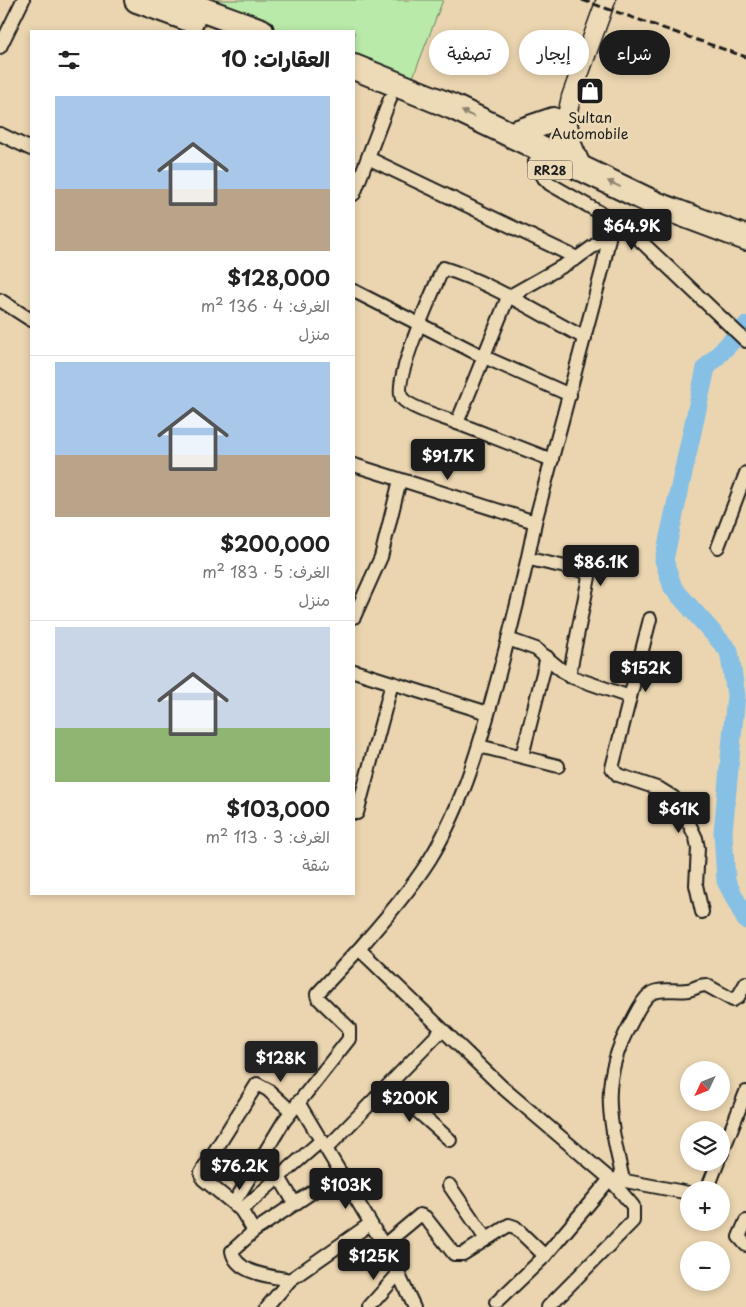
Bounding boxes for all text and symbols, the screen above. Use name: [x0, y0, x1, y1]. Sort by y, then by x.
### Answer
chip: تصفية: [429, 30, 509, 75]
chip: إيجار: [519, 30, 589, 75]
chip: شراء: [599, 30, 670, 75]
text: العقارات: 10: [221, 42, 330, 74]
icon: filters: [55, 46, 83, 74]
shop icon: Sultan Automobile: [575, 76, 605, 106]
place label: Sultan Automobile: [551, 107, 629, 144]
one-way arrow: [461, 109, 475, 117]
icon: home: [148, 129, 238, 219]
road number: RR28: [528, 160, 572, 180]
one-way arrow: [607, 180, 621, 188]
pin: $64.9K: [591, 208, 673, 251]
text: $64.9K: [603, 213, 661, 237]
text: $128,000: [228, 261, 330, 293]
text: الغرف: 4 · 136 m²: [201, 293, 330, 317]
text: منزل: [298, 321, 330, 345]
icon: home: [148, 394, 238, 484]
pin: $91.7K: [407, 438, 489, 481]
text: $91.7K: [422, 443, 474, 467]
text: $200,000: [221, 527, 330, 559]
pin: $86.1K: [560, 544, 642, 587]
text: $86.1K: [574, 549, 628, 573]
text: الغرف: 5 · 183 m²: [202, 559, 330, 583]
text: منزل: [298, 587, 330, 611]
pin: $152K: [611, 650, 681, 693]
text: $152K: [621, 655, 671, 679]
icon: home: [148, 659, 238, 749]
text: $103,000: [226, 792, 330, 824]
pin: $61K: [649, 792, 709, 834]
text: $61K: [659, 796, 699, 820]
text: الغرف: 3 · 113 m²: [205, 824, 330, 848]
text: شقة: [302, 852, 330, 876]
pin: $128K: [246, 1040, 316, 1083]
text: $128K: [256, 1045, 306, 1069]
north arrow: [680, 1061, 730, 1111]
map controls: [680, 1061, 730, 1291]
pin: $200K: [375, 1080, 445, 1123]
text: $200K: [382, 1085, 438, 1109]
button: layers: [680, 1121, 730, 1171]
pin: $76.2K: [199, 1148, 281, 1191]
text: $76.2K: [211, 1153, 269, 1177]
pin: $103K: [311, 1168, 381, 1210]
text: $103K: [321, 1172, 371, 1196]
button: +: [680, 1181, 730, 1231]
pin: $125K: [339, 1238, 409, 1281]
button: −: [680, 1241, 730, 1291]
text: $125K: [349, 1243, 399, 1267]

